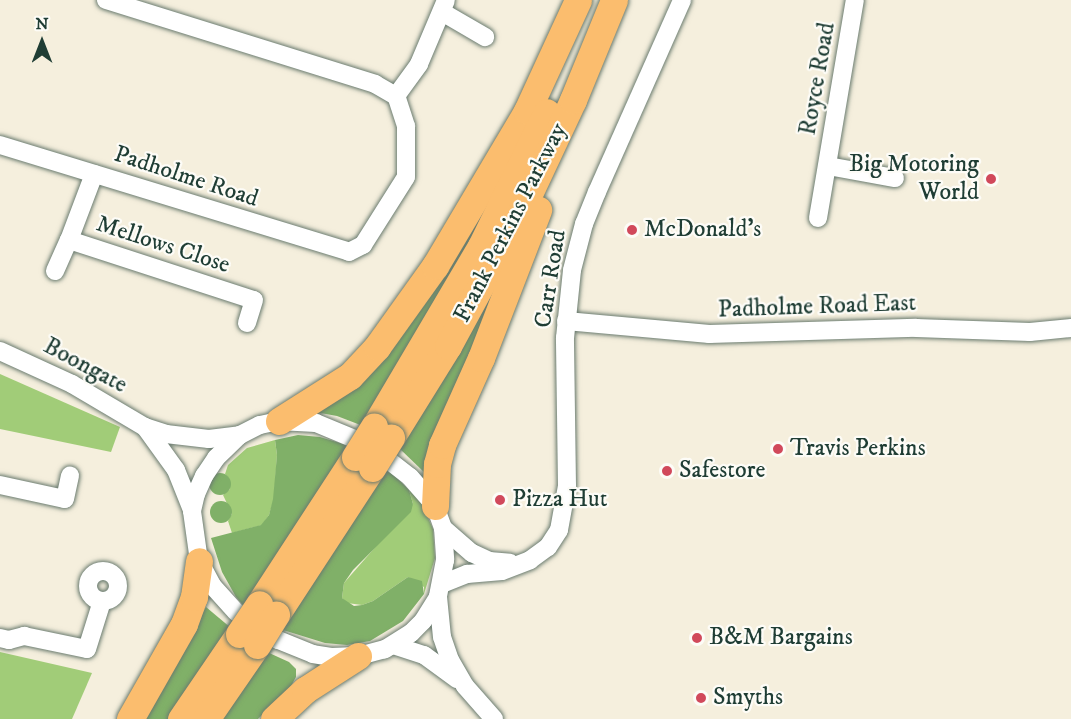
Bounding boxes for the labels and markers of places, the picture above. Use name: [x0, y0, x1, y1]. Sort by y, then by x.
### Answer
place label: Big Motoring World: [849, 151, 979, 207]
marker: Big Motoring World: [984, 172, 998, 186]
place label: McDonald's: [644, 216, 761, 244]
marker: McDonald's: [625, 223, 639, 237]
place label: Travis Perkins: [790, 435, 926, 463]
marker: Travis Perkins: [771, 442, 785, 456]
place label: Safestore: [679, 457, 765, 485]
marker: Safestore: [660, 464, 674, 478]
place label: Pizza Hut: [512, 486, 607, 514]
marker: Pizza Hut: [493, 493, 507, 507]
place label: B&M Bargains: [709, 624, 853, 652]
marker: B&M Bargains: [690, 631, 704, 645]
place label: Smyths: [713, 684, 783, 712]
marker: Smyths: [694, 691, 708, 705]

